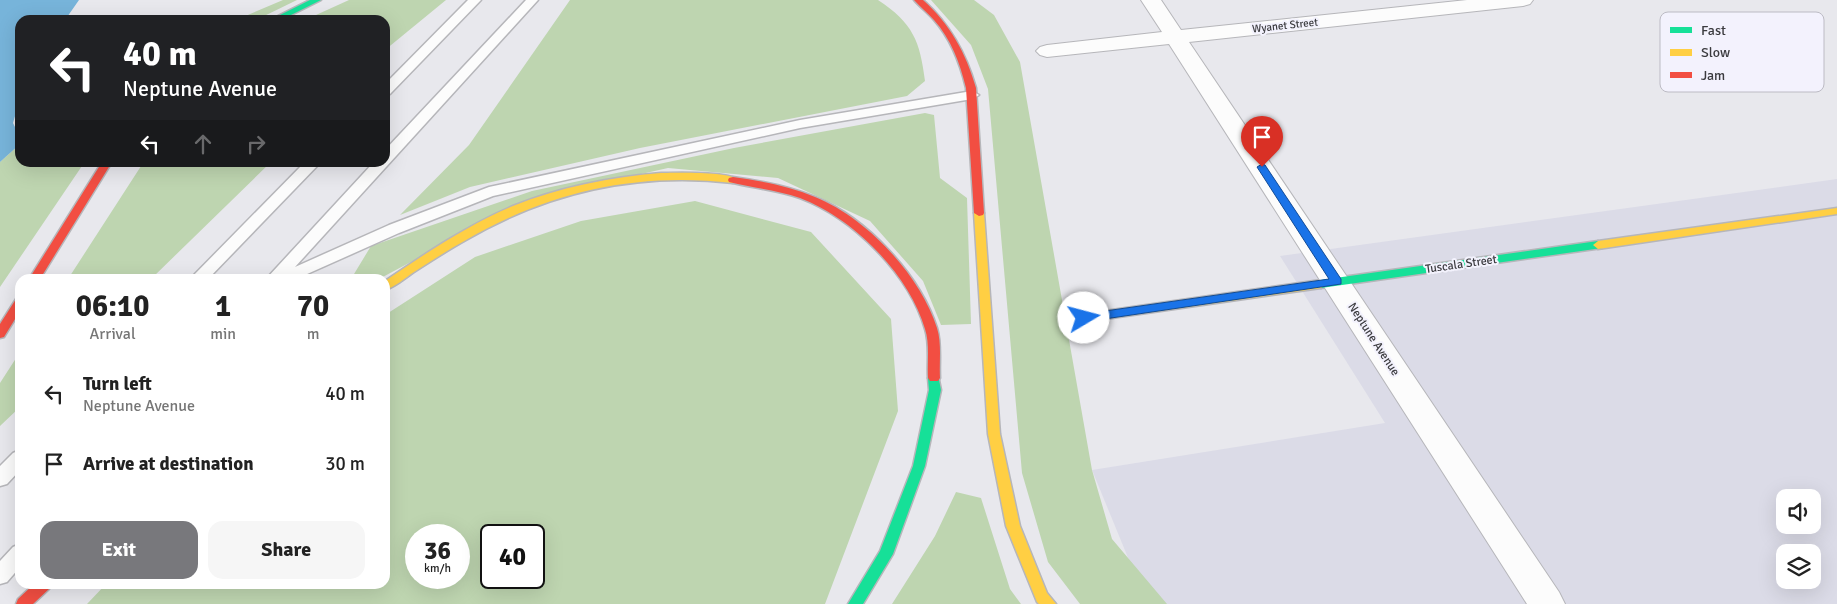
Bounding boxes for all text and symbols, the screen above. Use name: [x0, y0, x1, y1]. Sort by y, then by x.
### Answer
legend: [1660, 12, 1824, 92]
street label: Wyanet Street: [1251, 16, 1319, 35]
text: Fast: [1701, 22, 1726, 39]
text: 40 m: [123, 32, 197, 75]
icon: left: [40, 35, 105, 100]
text: Slow: [1701, 44, 1730, 61]
text: Jam: [1701, 67, 1725, 84]
text: Neptune Avenue: [123, 75, 277, 102]
pin: [1241, 116, 1283, 167]
icon: arrive: [1248, 123, 1276, 151]
icon: left: [136, 130, 164, 158]
icon: ahead: [189, 130, 217, 158]
icon: right: [242, 130, 270, 158]
street label: Tuscala Street: [1424, 252, 1498, 277]
text: 06:10: [76, 288, 149, 325]
text: 1: [215, 288, 231, 325]
text: 70: [297, 288, 329, 325]
position arrow: [1057, 291, 1109, 343]
street label: Neptune Avenue: [1344, 300, 1403, 379]
text: Arrival: [90, 324, 136, 344]
text: min: [210, 324, 236, 344]
text: m: [307, 324, 319, 344]
text: Turn left: [83, 372, 152, 396]
icon: left: [40, 380, 68, 408]
text: 40 m: [325, 382, 365, 406]
text: Neptune Avenue: [83, 396, 195, 416]
icon: arrive: [40, 450, 68, 478]
text: Arrive at destination: [83, 452, 254, 476]
text: 30 m: [325, 452, 365, 476]
map controls: [1776, 489, 1821, 589]
button: sound: [1776, 489, 1821, 534]
button: Exit: [40, 521, 198, 579]
button: Share: [208, 521, 365, 579]
speed limit sign: 40: [480, 524, 545, 589]
text: 36: [424, 535, 451, 566]
button: layers: [1776, 544, 1821, 589]
text: km/h: [424, 561, 451, 576]

